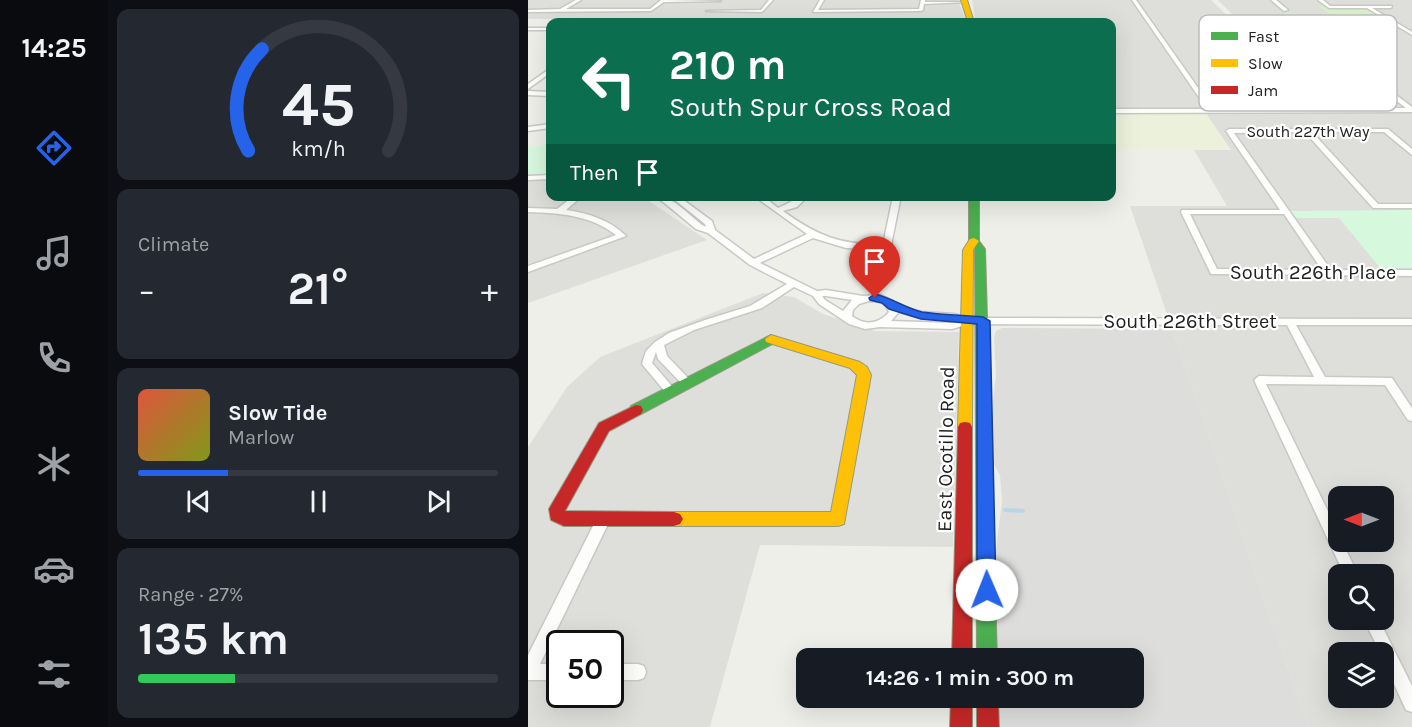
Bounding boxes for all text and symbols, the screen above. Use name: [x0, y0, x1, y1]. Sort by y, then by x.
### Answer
legend: [1199, 15, 1397, 111]
text: Fast: [1248, 27, 1279, 46]
text: 14:25: [21, 32, 87, 64]
text: 210 m: [669, 40, 786, 90]
icon: left: [570, 42, 648, 120]
text: Slow: [1248, 54, 1283, 73]
text: 45: [281, 68, 355, 141]
text: Jam: [1248, 81, 1278, 100]
text: South Spur Cross Road: [669, 91, 952, 123]
street label: South 227th Way: [1246, 122, 1370, 141]
icon: directions: [33, 127, 75, 169]
text: km/h: [291, 137, 345, 162]
icon: arrive: [631, 156, 664, 189]
text: Then: [570, 160, 619, 186]
icon: music: [33, 232, 75, 274]
text: Climate: [138, 233, 209, 256]
pin: [849, 236, 900, 298]
icon: arrive: [858, 245, 891, 278]
street label: South 226th Place: [1230, 261, 1396, 284]
text: 21°: [288, 263, 348, 315]
text: −: [138, 271, 155, 309]
text: +: [481, 271, 498, 309]
street label: South 226th Street: [1103, 310, 1277, 333]
icon: phone: [33, 337, 75, 379]
street label: East Ocotillo Road: [933, 366, 959, 532]
text: Slow Tide: [228, 400, 328, 426]
text: Marlow: [228, 426, 294, 449]
icon: climate: [33, 443, 75, 485]
icon: previous: [182, 485, 215, 518]
icon: pause: [302, 485, 335, 518]
icon: next: [422, 485, 455, 518]
north arrow: [1328, 486, 1394, 552]
map controls: [1328, 486, 1394, 708]
icon: car: [33, 548, 75, 590]
position arrow: [955, 558, 1019, 622]
button: search: [1328, 564, 1394, 630]
text: Range · 27%: [138, 583, 243, 606]
text: 135 km: [138, 613, 289, 665]
speed limit sign: 50: [546, 630, 624, 708]
button: layers: [1328, 642, 1394, 708]
icon: filters: [33, 653, 75, 695]
text: 14:26 · 1 min · 300 m: [866, 665, 1074, 691]

